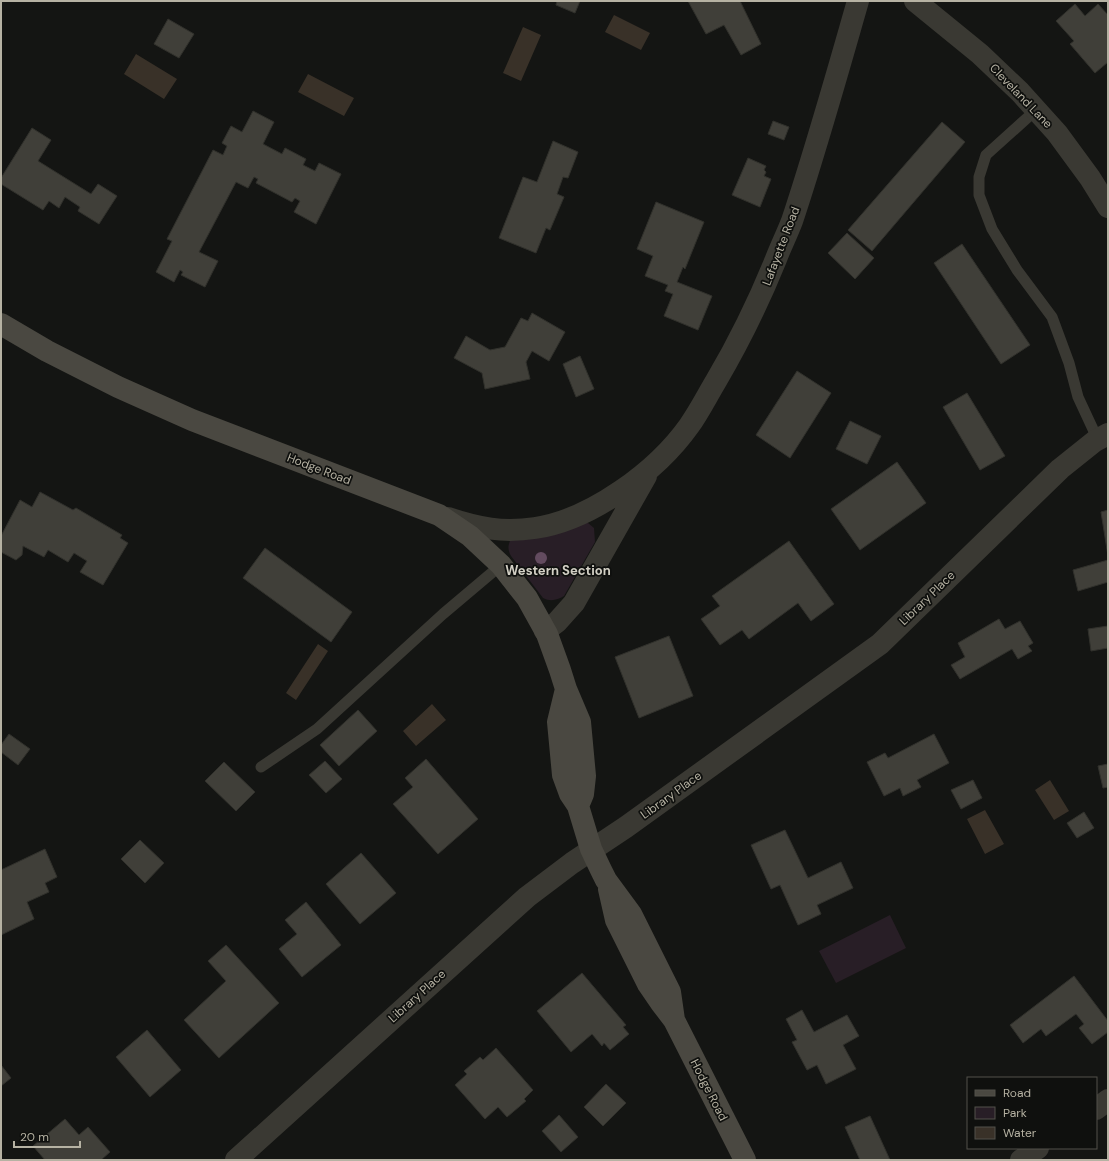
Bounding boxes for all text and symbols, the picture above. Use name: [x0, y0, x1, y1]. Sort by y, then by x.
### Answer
street label: Cleveland Lane: [986, 60, 1056, 132]
street label: Lafayette Road: [759, 204, 803, 288]
street label: Hodge Road: [285, 449, 353, 489]
district label: Western Section: [505, 562, 611, 579]
street label: Library Place: [896, 567, 959, 629]
street label: Library Place: [637, 767, 705, 823]
street label: Library Place: [385, 966, 449, 1026]
street label: Hodge Road: [687, 1056, 731, 1124]
legend: [967, 1077, 1097, 1149]
text: Road: [1003, 1085, 1031, 1101]
text: Park: [1003, 1105, 1027, 1121]
scale bar: [14, 1123, 80, 1149]
text: Water: [1003, 1125, 1037, 1141]
text: 20 m: [20, 1129, 49, 1145]

